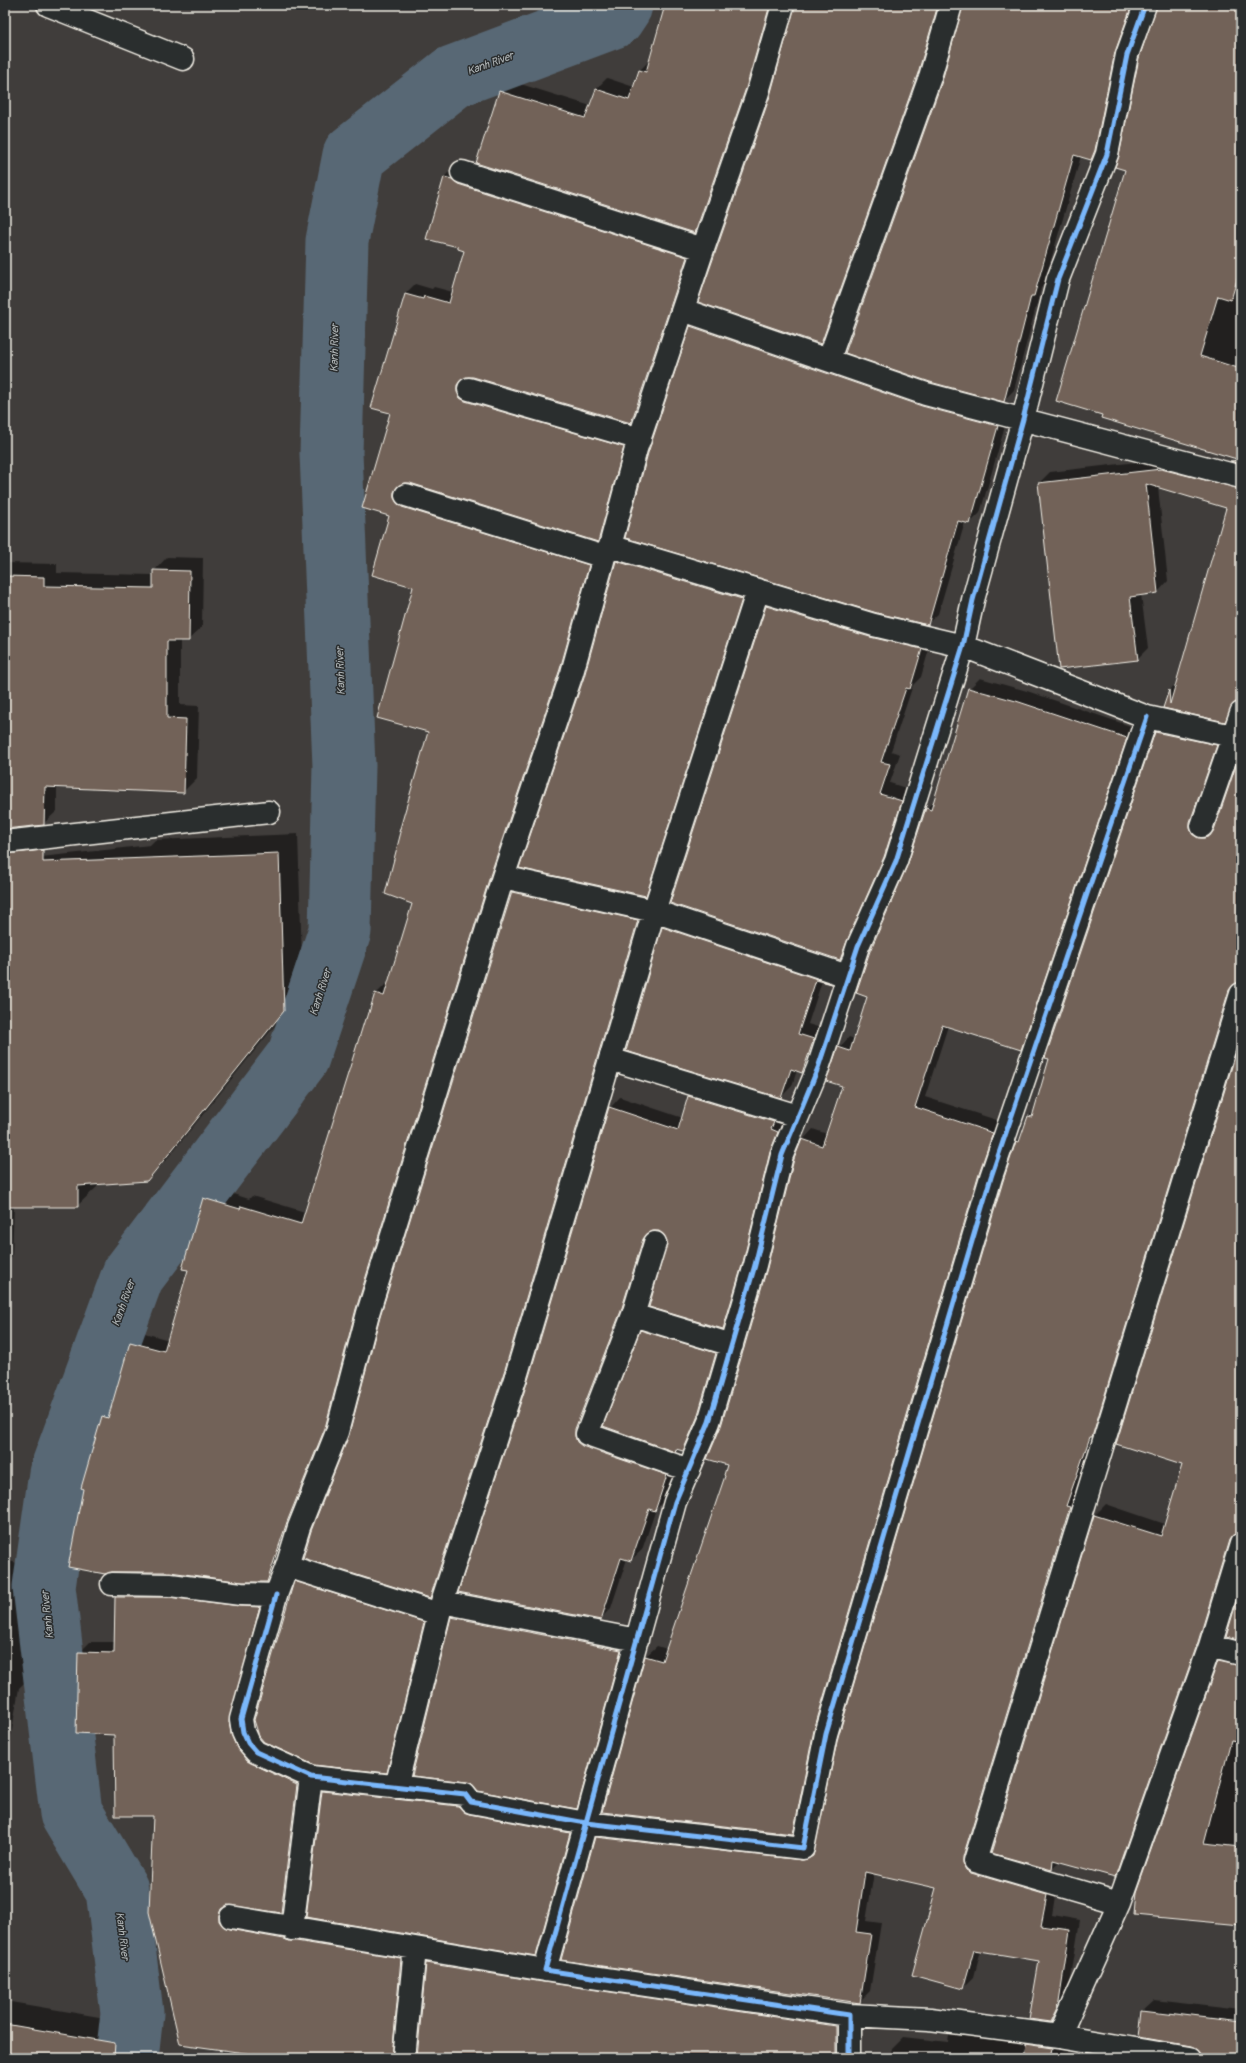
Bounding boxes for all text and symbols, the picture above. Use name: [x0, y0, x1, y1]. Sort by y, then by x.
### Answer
water label: Kanh River: [465, 48, 517, 78]
water label: Kanh River: [328, 322, 341, 372]
water label: Kanh River: [333, 645, 348, 695]
water label: Kanh River: [307, 965, 335, 1017]
water label: Kanh River: [109, 1276, 139, 1328]
water label: Kanh River: [38, 1588, 56, 1640]
water label: Kanh River: [113, 1911, 132, 1963]

